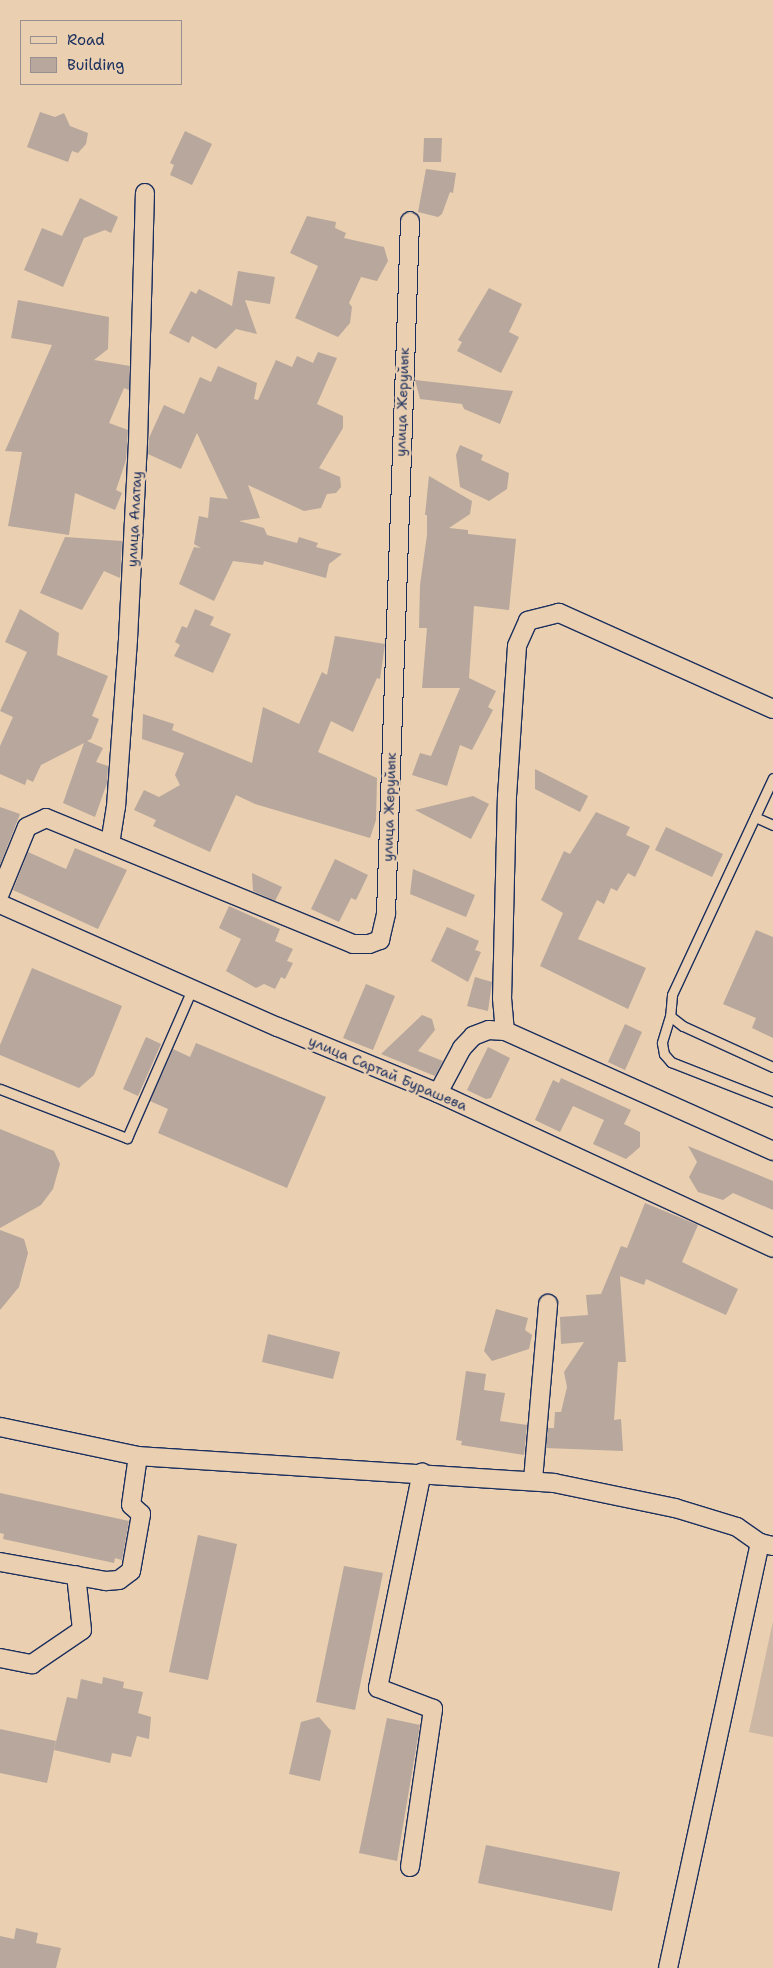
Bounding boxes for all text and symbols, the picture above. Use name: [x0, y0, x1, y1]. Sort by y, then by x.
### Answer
legend: [20, 20, 182, 85]
text: Road: [67, 30, 105, 50]
text: Building: [67, 55, 124, 75]
street label: улица Жеруйык: [392, 347, 412, 457]
street label: улица Алатау: [123, 471, 145, 567]
street label: улица Жеруйык: [379, 752, 399, 862]
street label: улица Сартай Бурашева: [306, 1032, 470, 1114]

